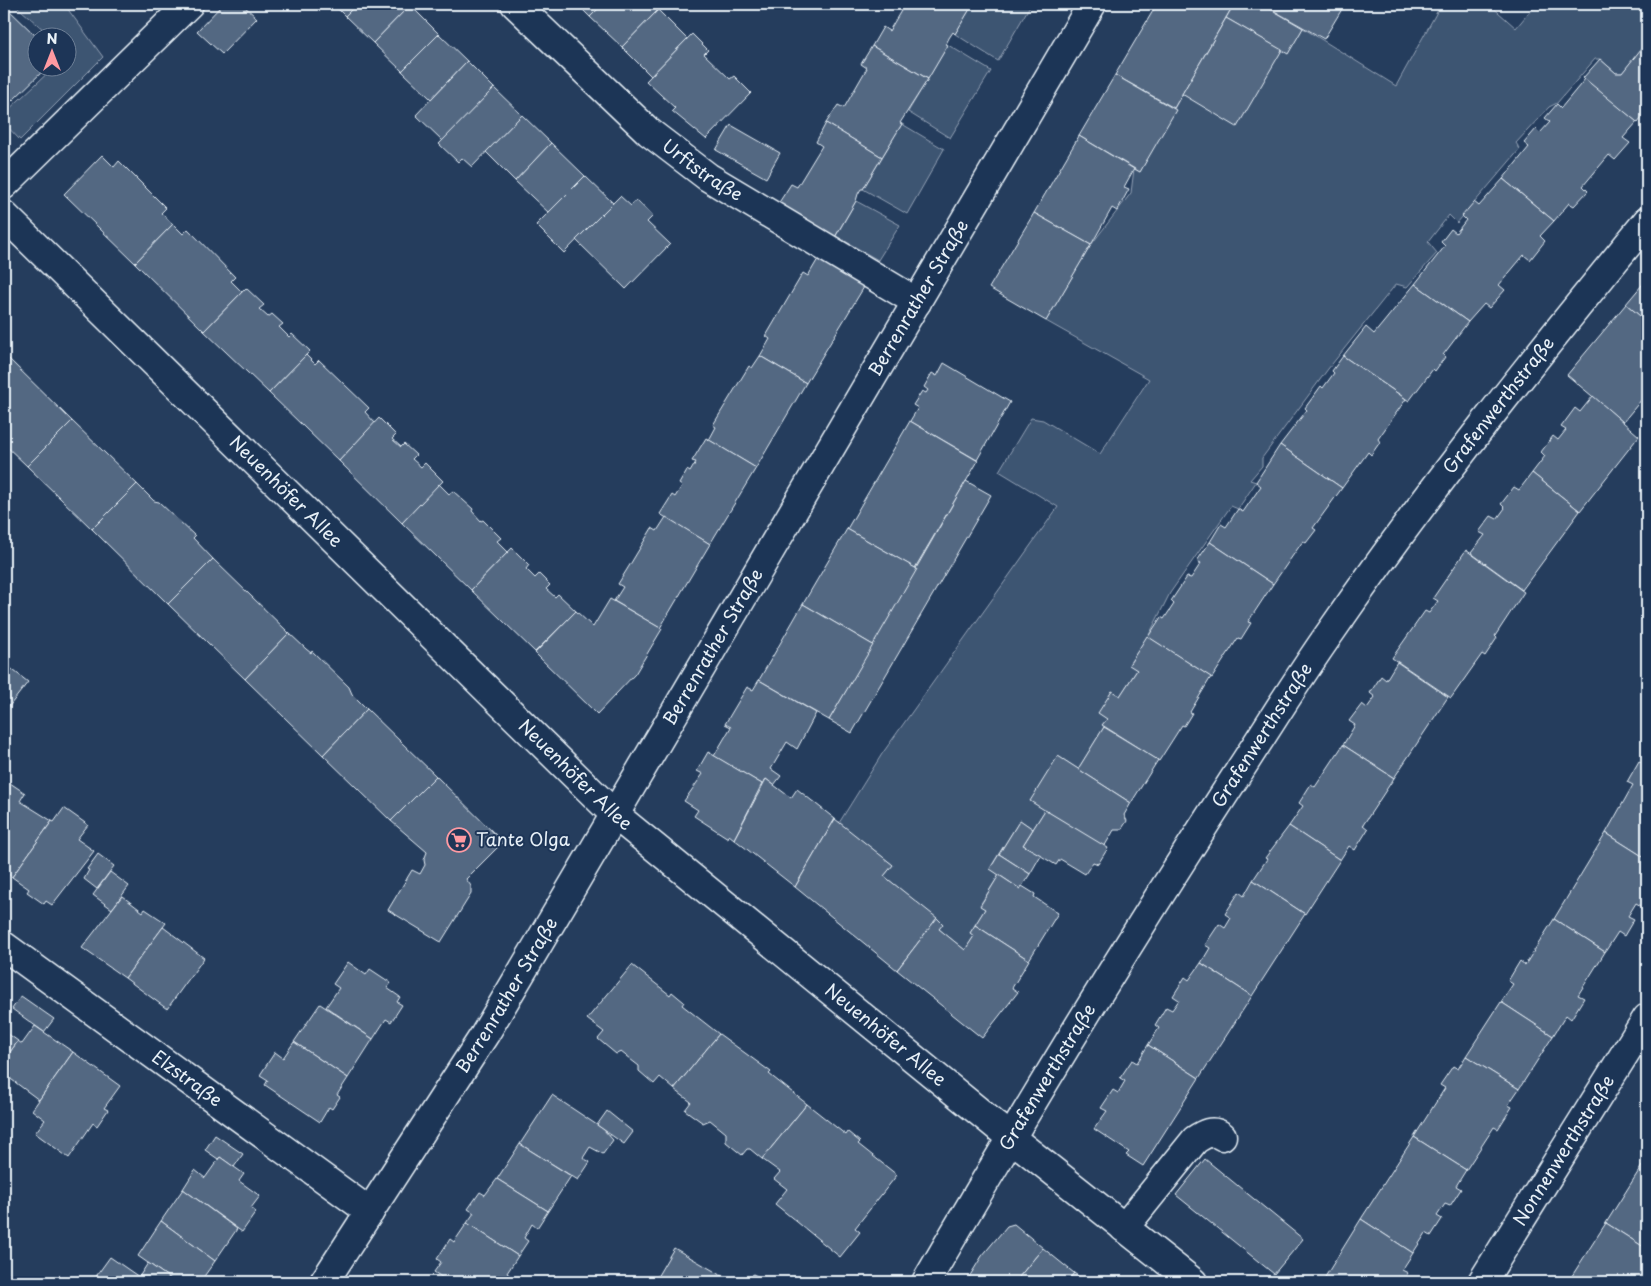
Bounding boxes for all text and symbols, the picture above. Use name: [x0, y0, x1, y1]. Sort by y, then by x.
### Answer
north arrow: [28, 28, 78, 78]
text: N: [46, 28, 58, 49]
street label: Urftstraße: [657, 132, 748, 207]
street label: Berrenrather Straße: [861, 214, 974, 381]
street label: Grafenwerthstraße: [1435, 330, 1560, 479]
street label: Neuenhöfer Allee: [224, 429, 350, 553]
street label: Berrenrather Straße: [655, 563, 769, 730]
street label: Grafenwerthstraße: [1204, 657, 1318, 812]
street label: Neuenhöfer Allee: [513, 712, 639, 836]
place label: Tante Olga: [476, 825, 571, 852]
supermarket icon: Tante Olga: [446, 827, 472, 853]
street label: Berrenrather Straße: [448, 912, 563, 1078]
street label: Neuenhöfer Allee: [820, 976, 953, 1092]
street label: Grafenwerthstraße: [991, 998, 1101, 1155]
street label: Elzstraße: [147, 1043, 228, 1112]
street label: Nonnenwerthstraße: [1505, 1069, 1620, 1230]

